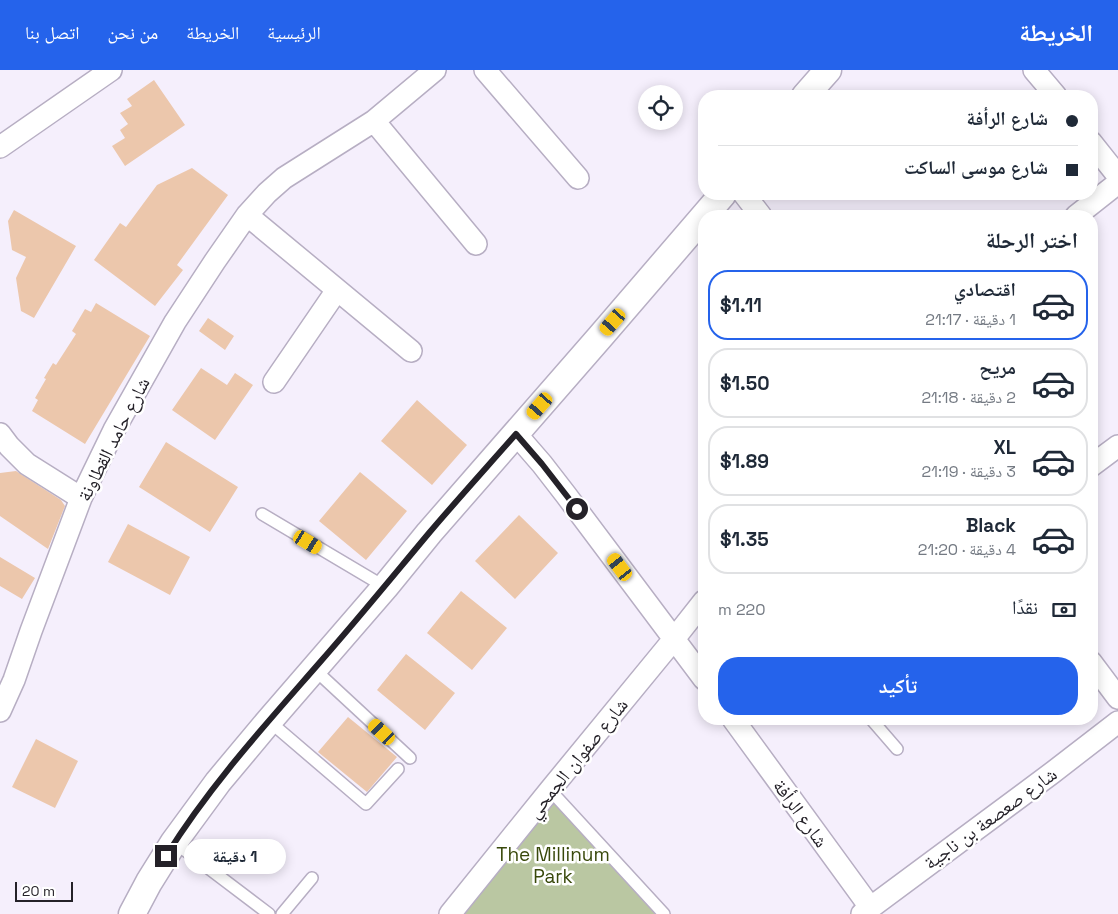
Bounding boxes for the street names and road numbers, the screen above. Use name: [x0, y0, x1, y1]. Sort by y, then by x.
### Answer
street label: شارع حامد القطاونة: [71, 373, 155, 505]
street label: شارع صفوان الجمحي: [521, 693, 636, 825]
street label: شارع صعصعة بن ناجية: [919, 762, 1062, 875]
street label: شارع الرأفة: [767, 774, 834, 852]

